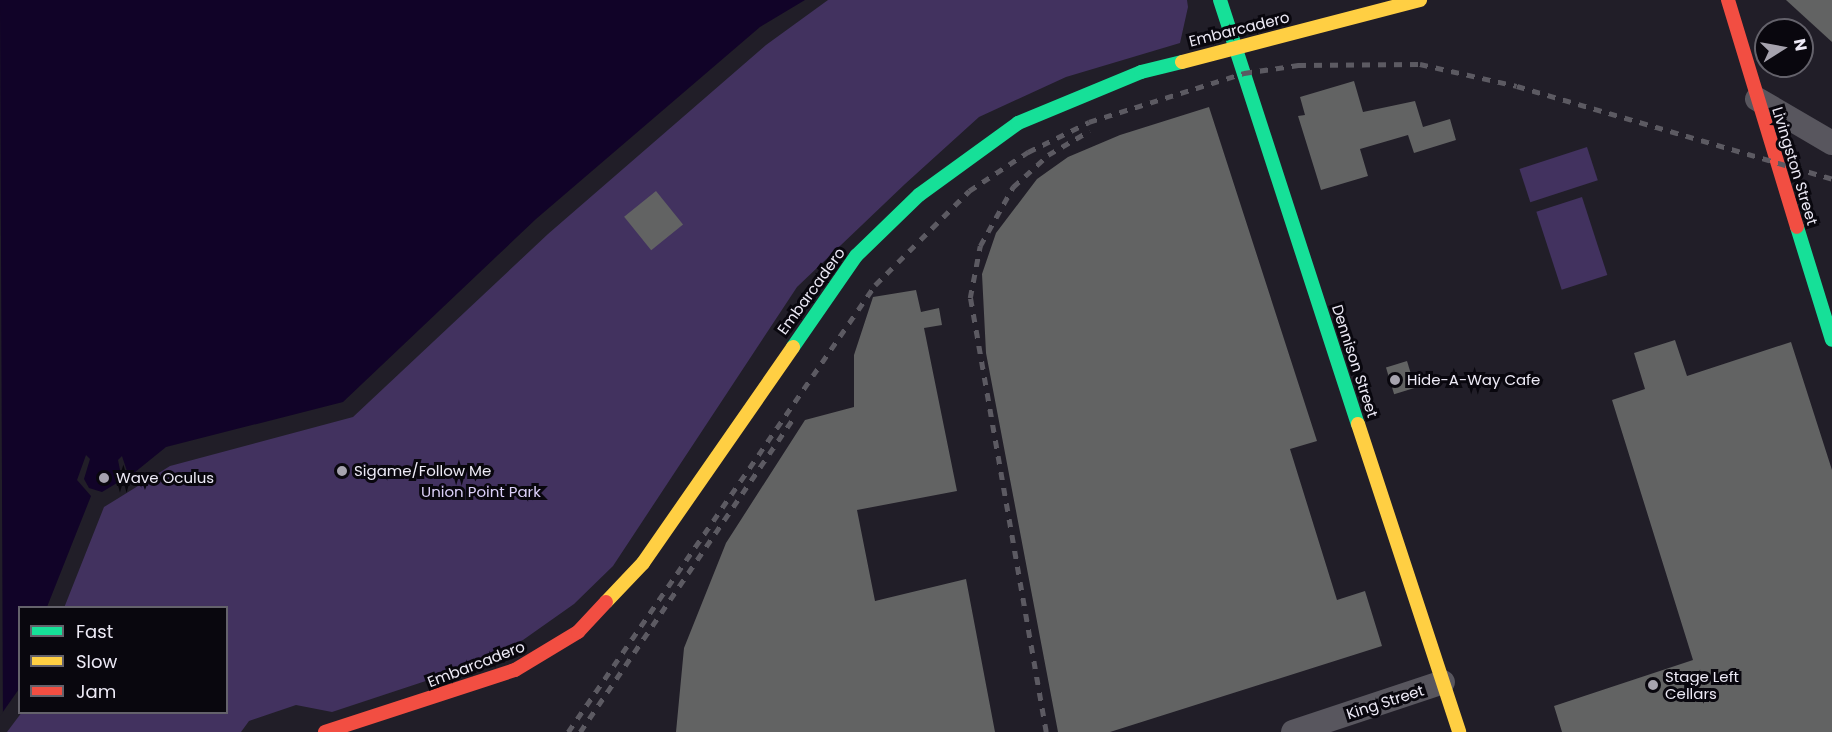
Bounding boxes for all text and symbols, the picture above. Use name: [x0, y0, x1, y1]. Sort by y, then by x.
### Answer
street label: Embarcadero: [1187, 8, 1291, 50]
north arrow: [1754, 18, 1814, 78]
text: N: [1788, 37, 1813, 53]
street label: Livingston Street: [1768, 105, 1822, 227]
street label: Embarcadero: [773, 244, 849, 338]
street label: Dennison Street: [1328, 302, 1382, 420]
place label: Hide-A-Way Cafe: [1407, 371, 1540, 389]
marker: Hide-A-Way Cafe: [1388, 373, 1402, 387]
place label: Sigame/Follow Me: [354, 462, 491, 480]
marker: Sigame/Follow Me: [335, 464, 349, 478]
place label: Wave Oculus: [116, 469, 214, 487]
marker: Wave Oculus: [97, 471, 111, 485]
park label: Union Point Park: [421, 483, 541, 501]
legend: [18, 606, 228, 714]
text: Fast: [76, 619, 113, 644]
street label: Embarcadero: [425, 637, 527, 691]
text: Slow: [76, 649, 117, 674]
place label: Stage Left Cellars: [1665, 667, 1739, 702]
marker: Stage Left Cellars: [1646, 678, 1660, 692]
text: Jam: [76, 679, 116, 704]
street label: King Street: [1344, 681, 1426, 723]

